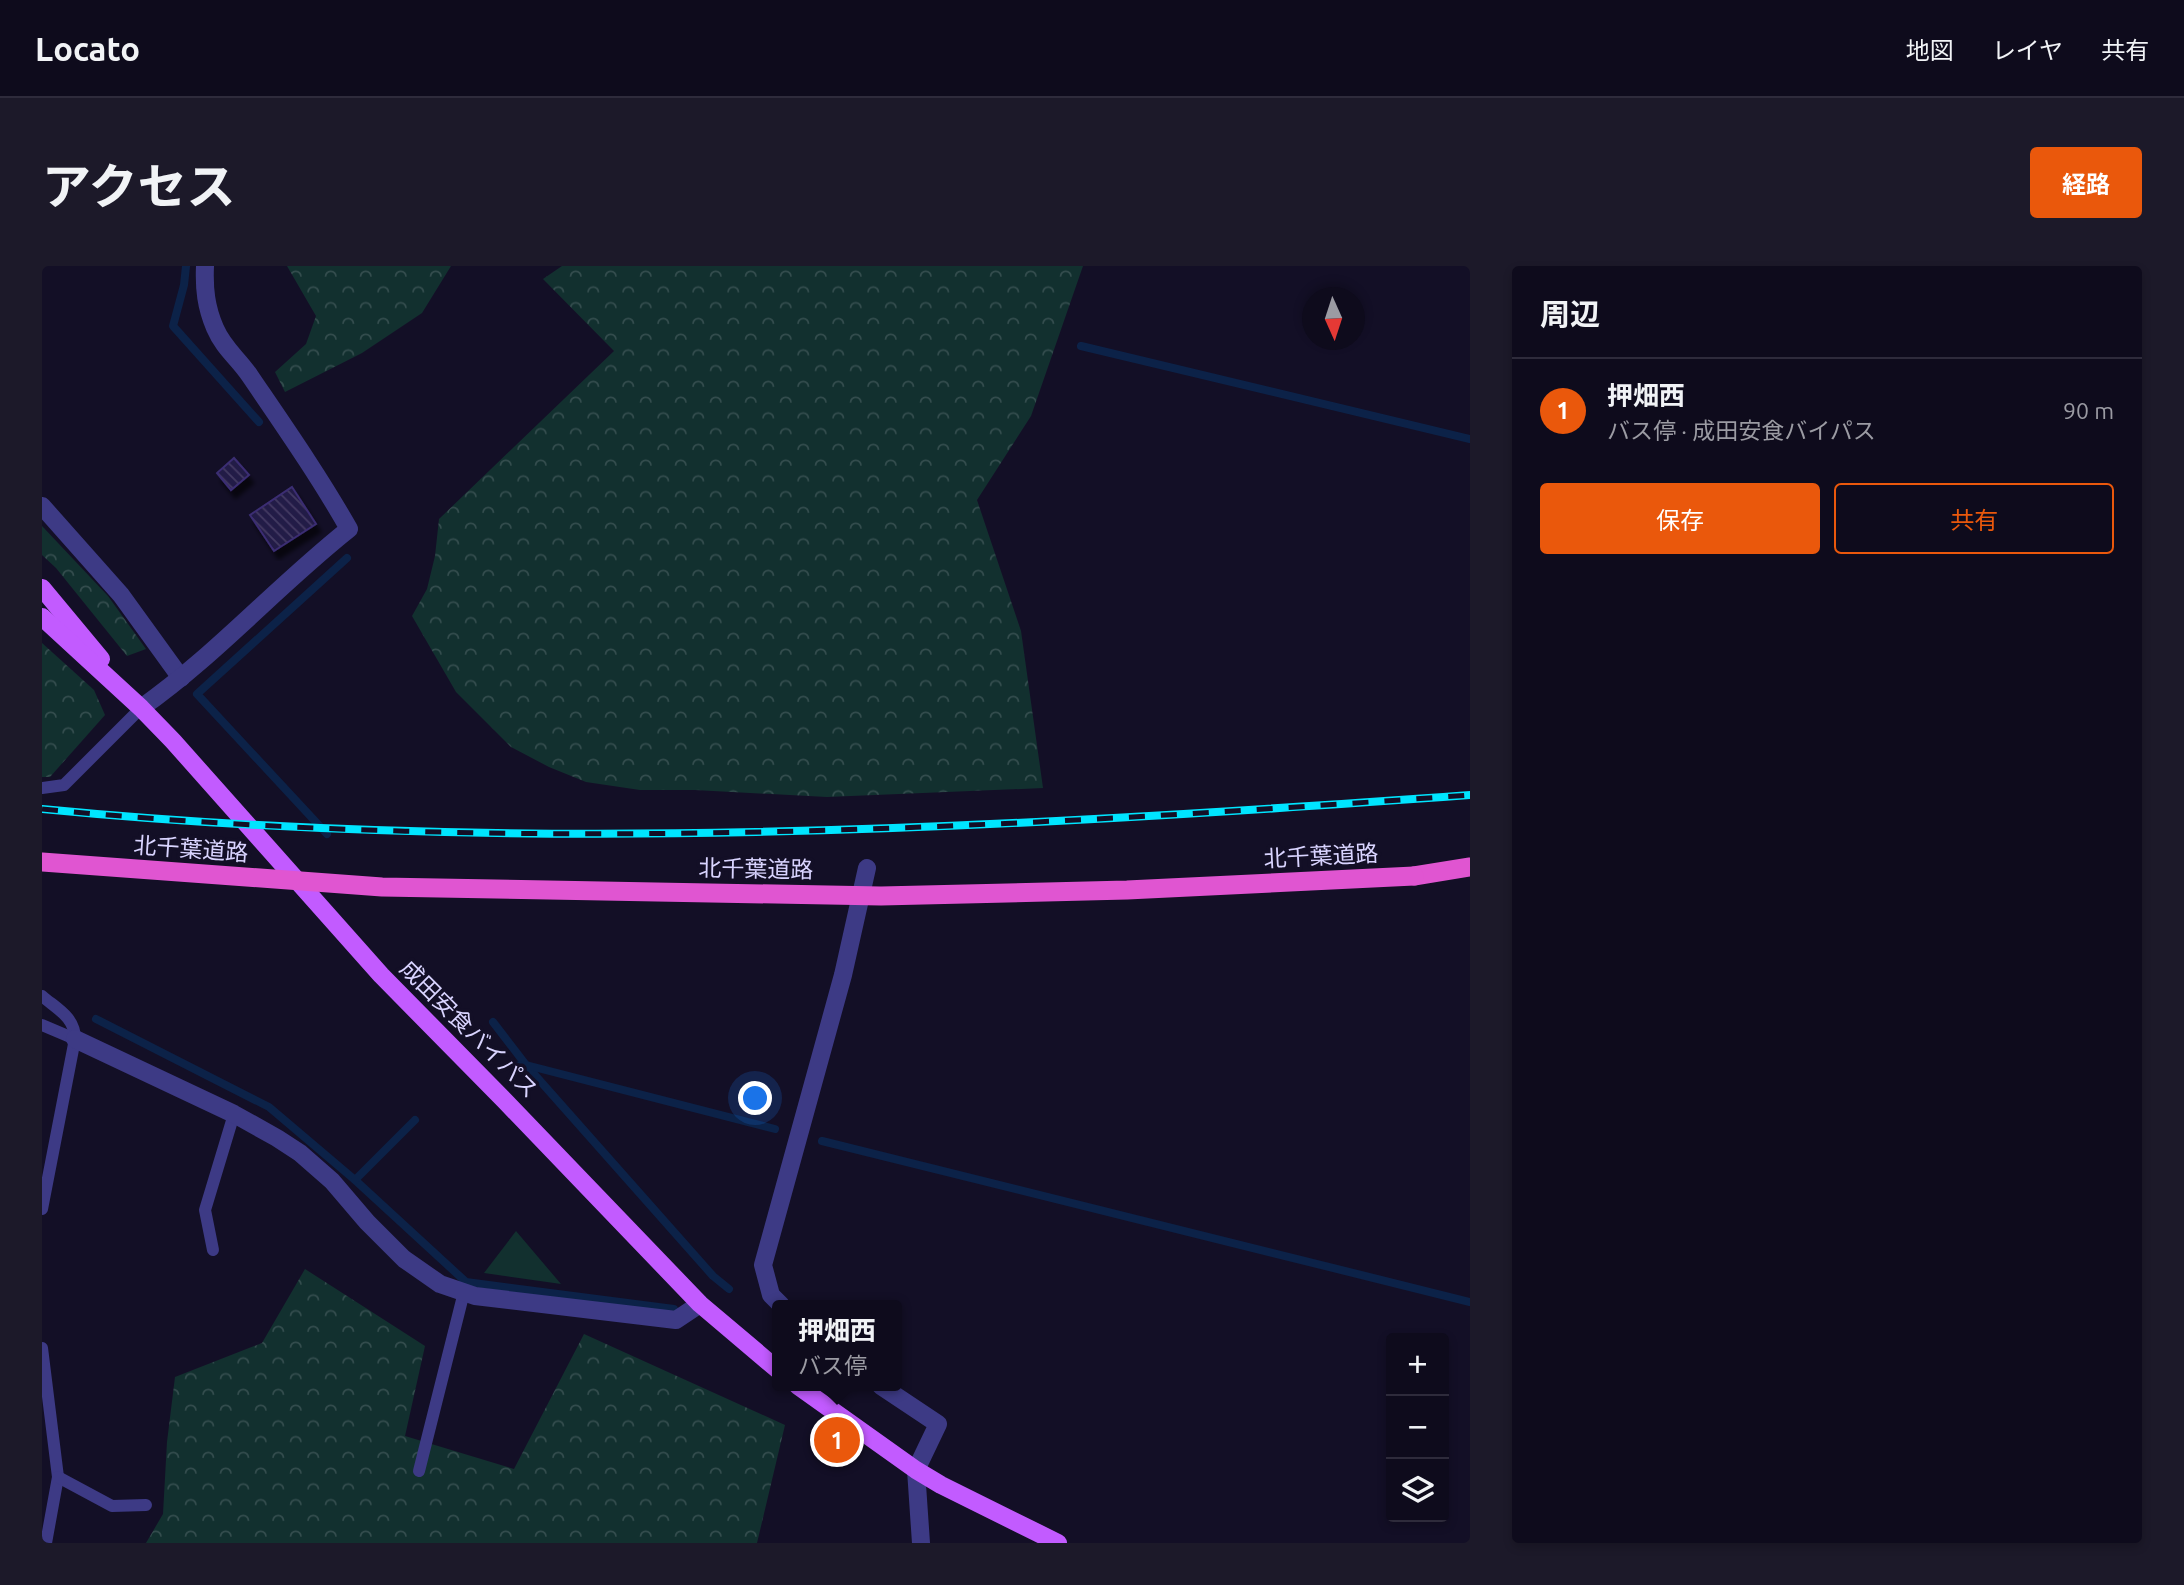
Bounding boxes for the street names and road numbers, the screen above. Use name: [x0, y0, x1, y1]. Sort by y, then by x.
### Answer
street label: 北千葉道路: [133, 832, 249, 865]
street label: 北千葉道路: [1263, 840, 1379, 871]
street label: 北千葉道路: [698, 855, 814, 882]
street label: 成田安食バイパス: [396, 955, 543, 1102]

